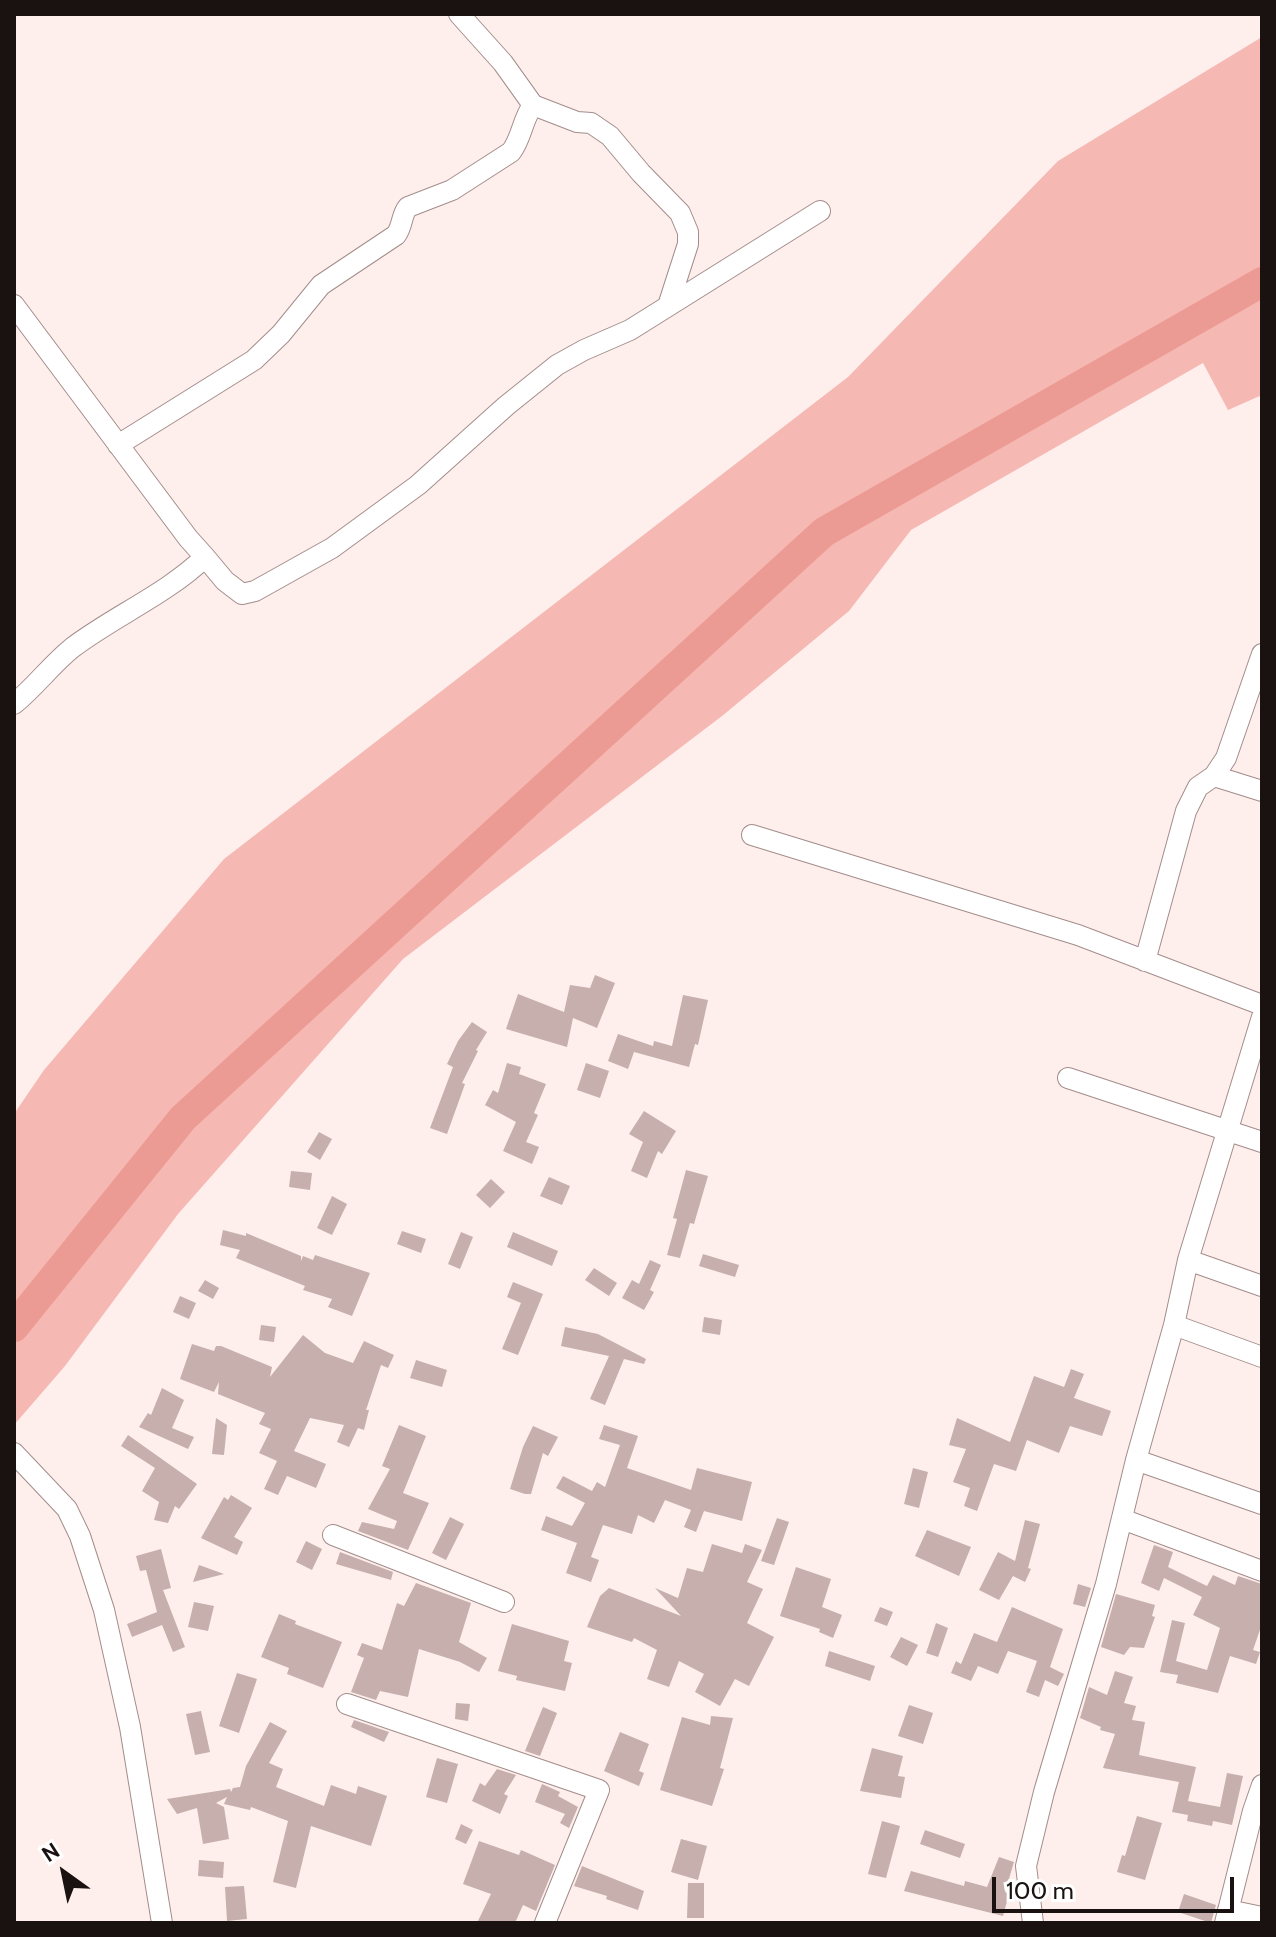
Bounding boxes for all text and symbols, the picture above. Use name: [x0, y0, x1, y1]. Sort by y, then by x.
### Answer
north arrow: [24, 1833, 104, 1913]
text: N: [37, 1837, 65, 1868]
scale bar: [996, 1861, 1238, 1911]
text: 100 m: [1006, 1876, 1074, 1905]

